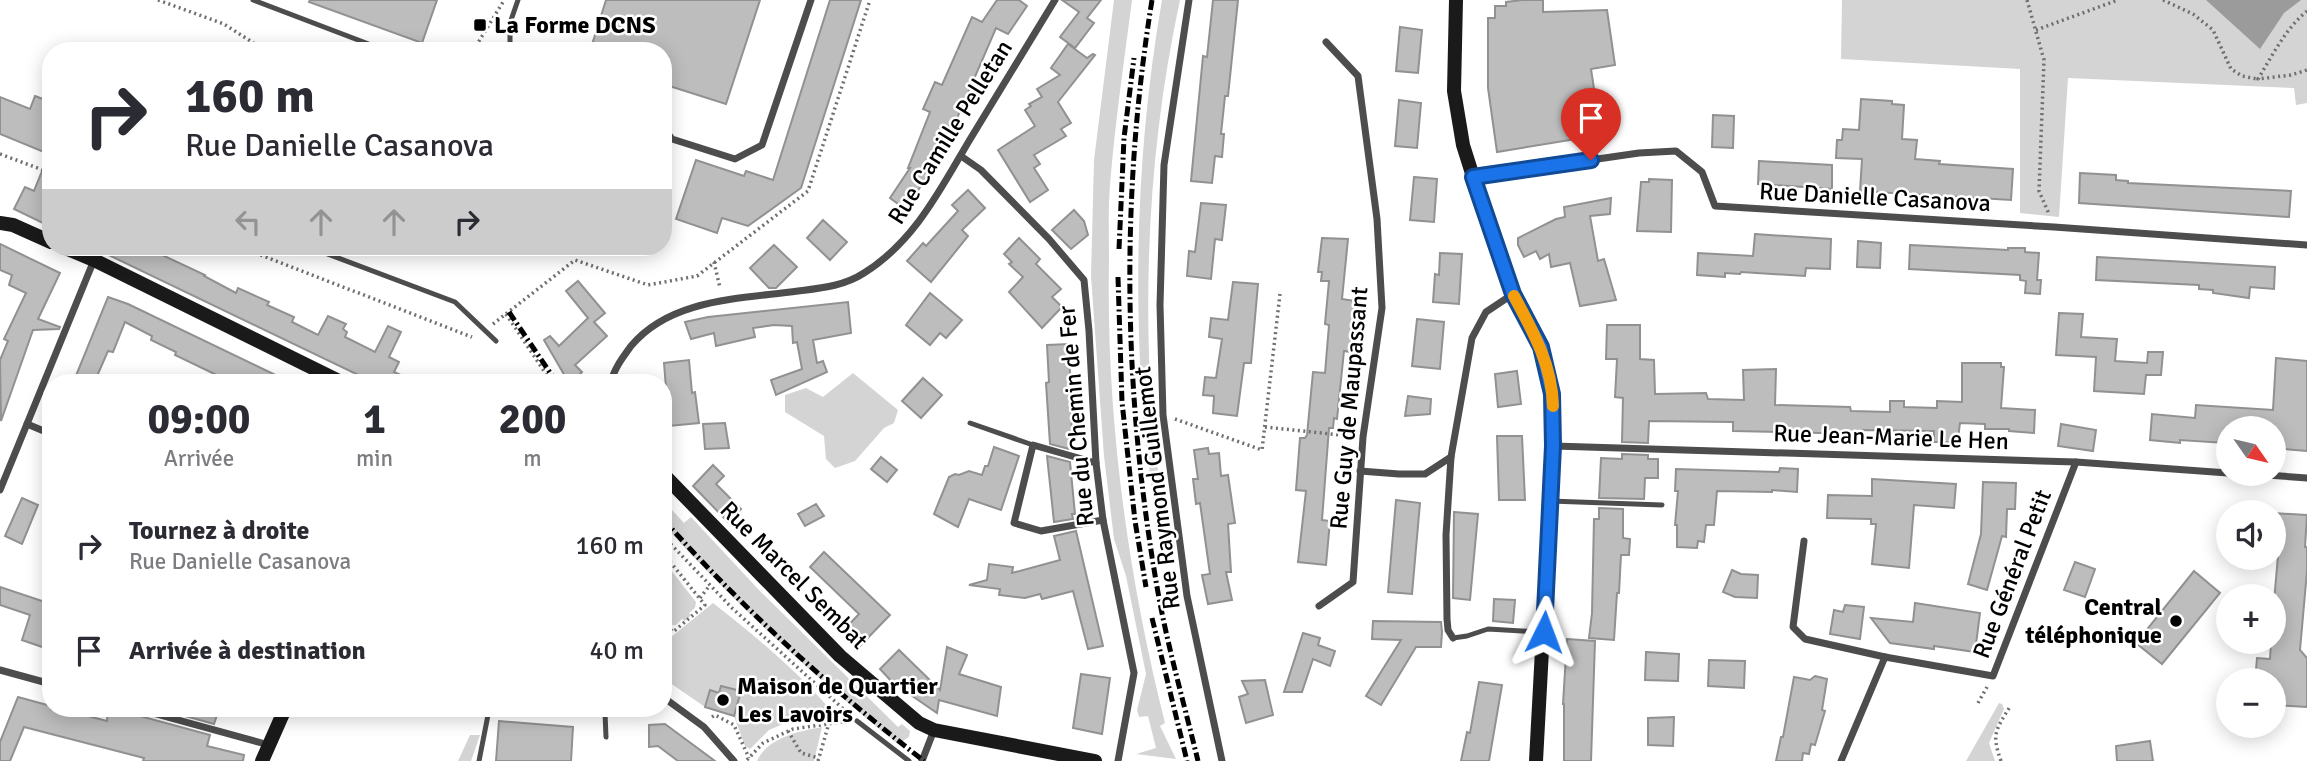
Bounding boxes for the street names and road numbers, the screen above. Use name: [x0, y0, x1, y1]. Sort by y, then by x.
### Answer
street label: Rue Camille Pelletan: [881, 34, 1019, 230]
street label: Rue Danielle Casanova: [1758, 176, 1992, 218]
street label: Rue Guy de Maupassant: [1323, 285, 1375, 531]
street label: Rue du Chemin de Fer: [1051, 304, 1101, 528]
street label: Rue Raymond Guillemot: [1127, 365, 1187, 611]
street label: Rue Jean-Marie Le Hen: [1773, 418, 2009, 456]
street label: Rue Général Petit: [1966, 485, 2058, 663]
street label: Rue Marcel Sembat: [714, 495, 874, 655]

